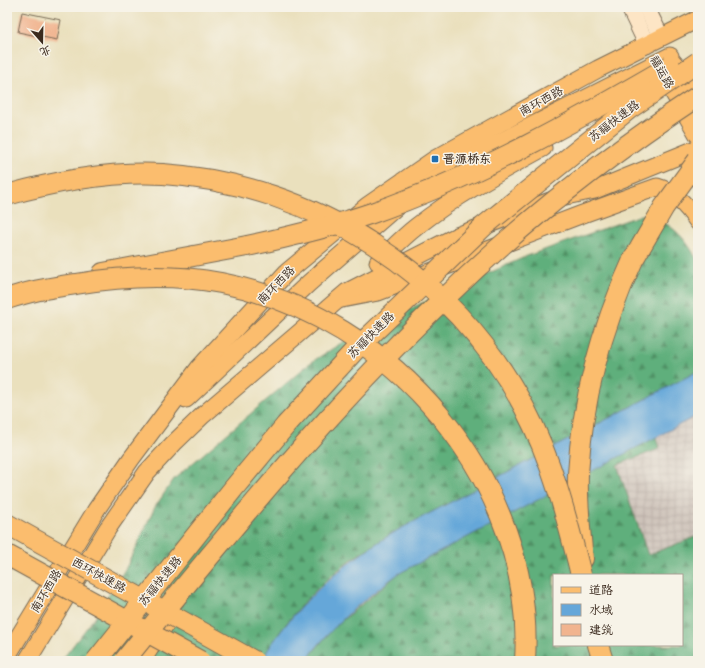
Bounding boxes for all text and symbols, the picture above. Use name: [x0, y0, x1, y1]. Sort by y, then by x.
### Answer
north arrow: [22, 22, 62, 62]
text: 北: [38, 42, 53, 60]
street label: 福运路: [646, 52, 678, 92]
street label: 南环西路: [516, 82, 566, 120]
street label: 苏福快速路: [585, 97, 643, 145]
place label: 晋源桥东: [443, 151, 491, 167]
marker: 晋源桥东: [430, 154, 440, 164]
street label: 南环西路: [254, 262, 298, 308]
street label: 苏福快速路: [344, 308, 398, 362]
street label: 西环快速路: [69, 553, 129, 597]
street label: 苏福快速路: [135, 553, 185, 609]
street label: 南环西路: [27, 566, 65, 616]
legend: [553, 574, 683, 646]
text: 道路: [589, 582, 613, 598]
text: 水域: [589, 602, 613, 618]
text: 建筑: [589, 622, 613, 638]

